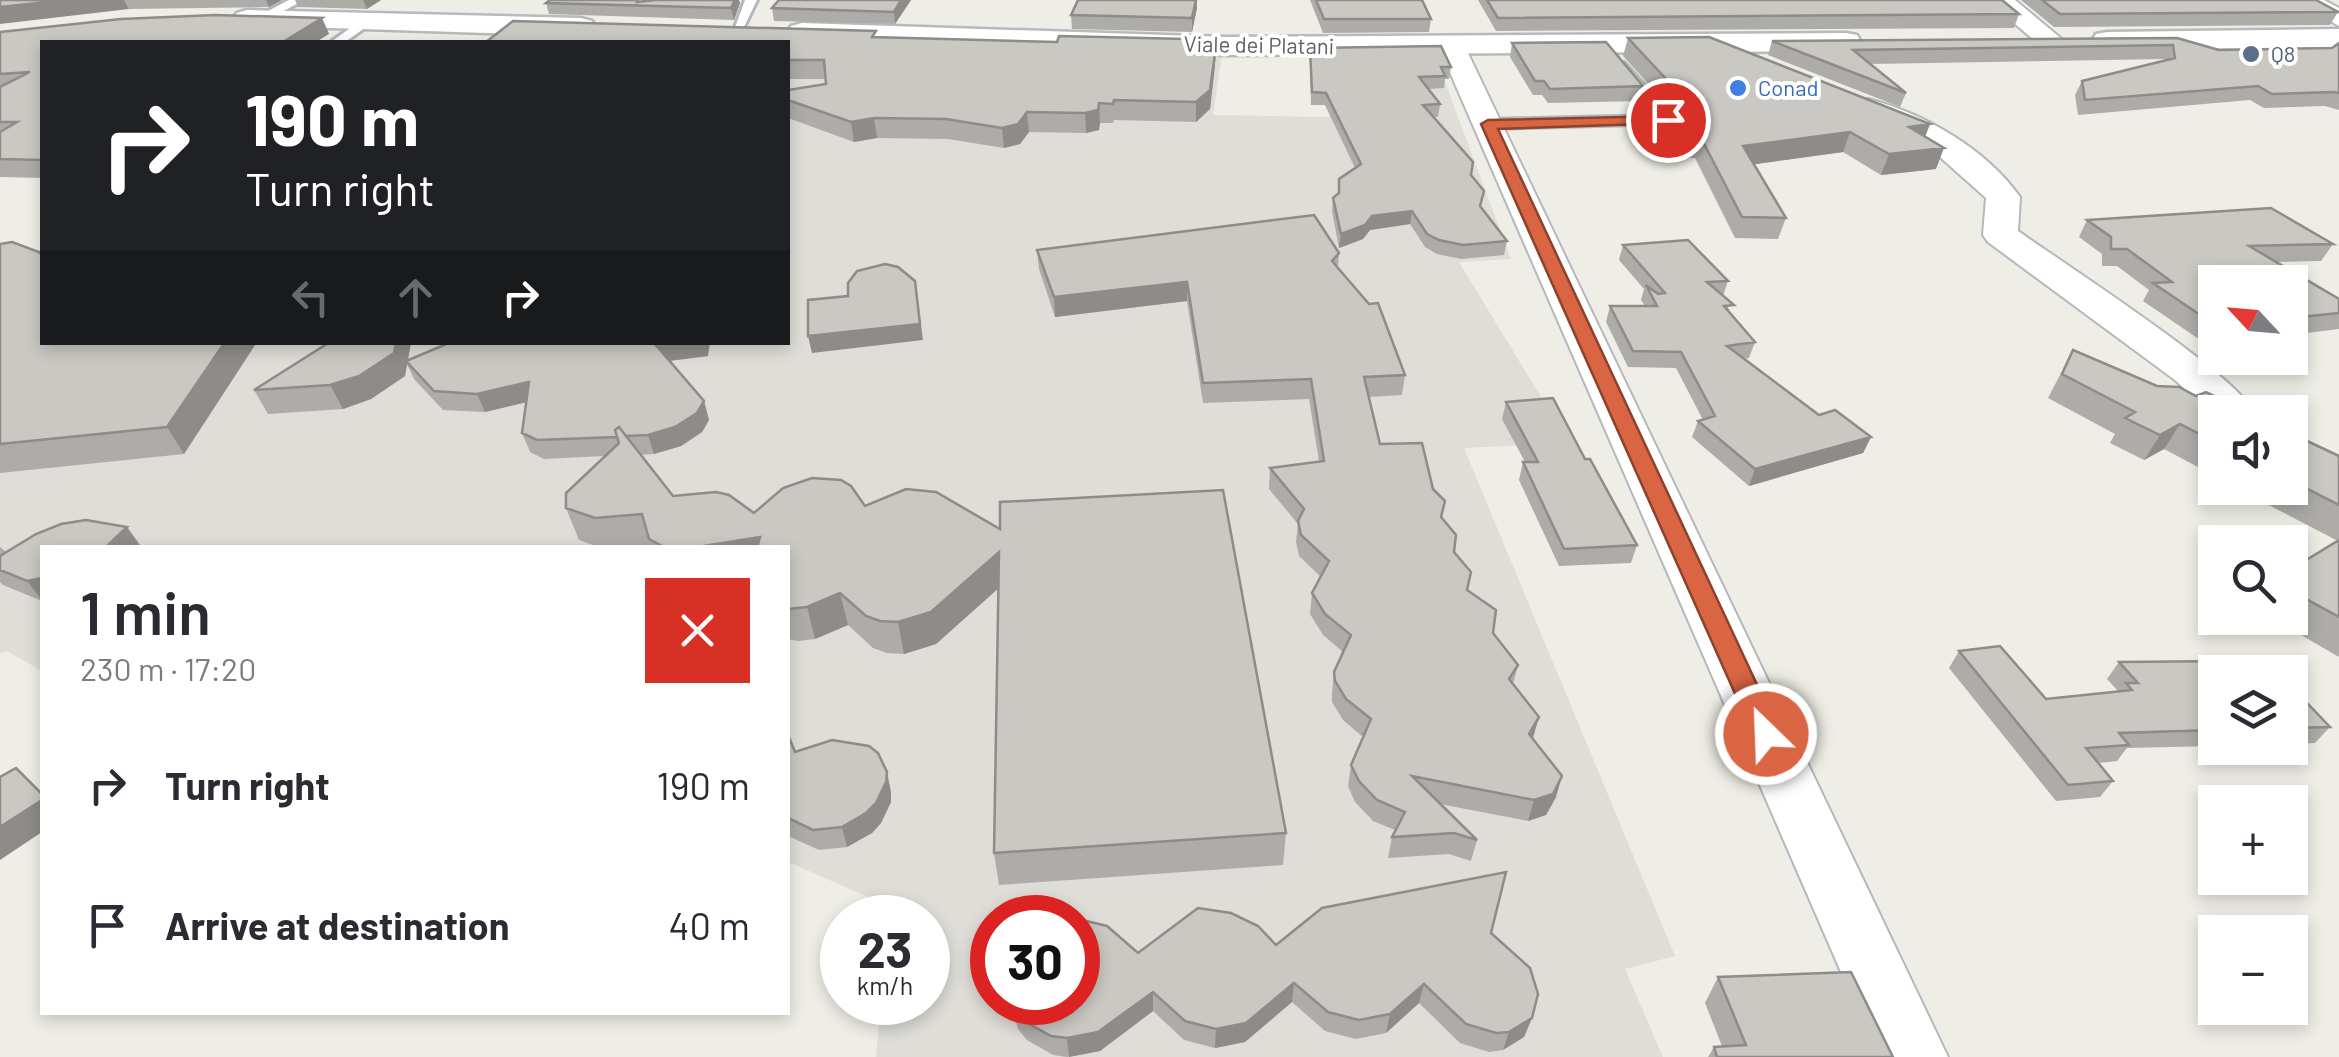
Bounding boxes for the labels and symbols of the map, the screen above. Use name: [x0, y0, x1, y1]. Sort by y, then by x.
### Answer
street label: Viale dei Platani: [1183, 30, 1335, 58]
place label: Q8: [2271, 40, 2295, 66]
marker: Q8: [2240, 43, 2262, 65]
place label: Conad: [1758, 74, 1818, 100]
marker: Conad: [1727, 77, 1749, 99]
pin: [1626, 78, 1711, 163]
north arrow: [2198, 265, 2308, 375]
position arrow: [1714, 682, 1818, 786]
speed limit sign: 30: [970, 895, 1100, 1025]

